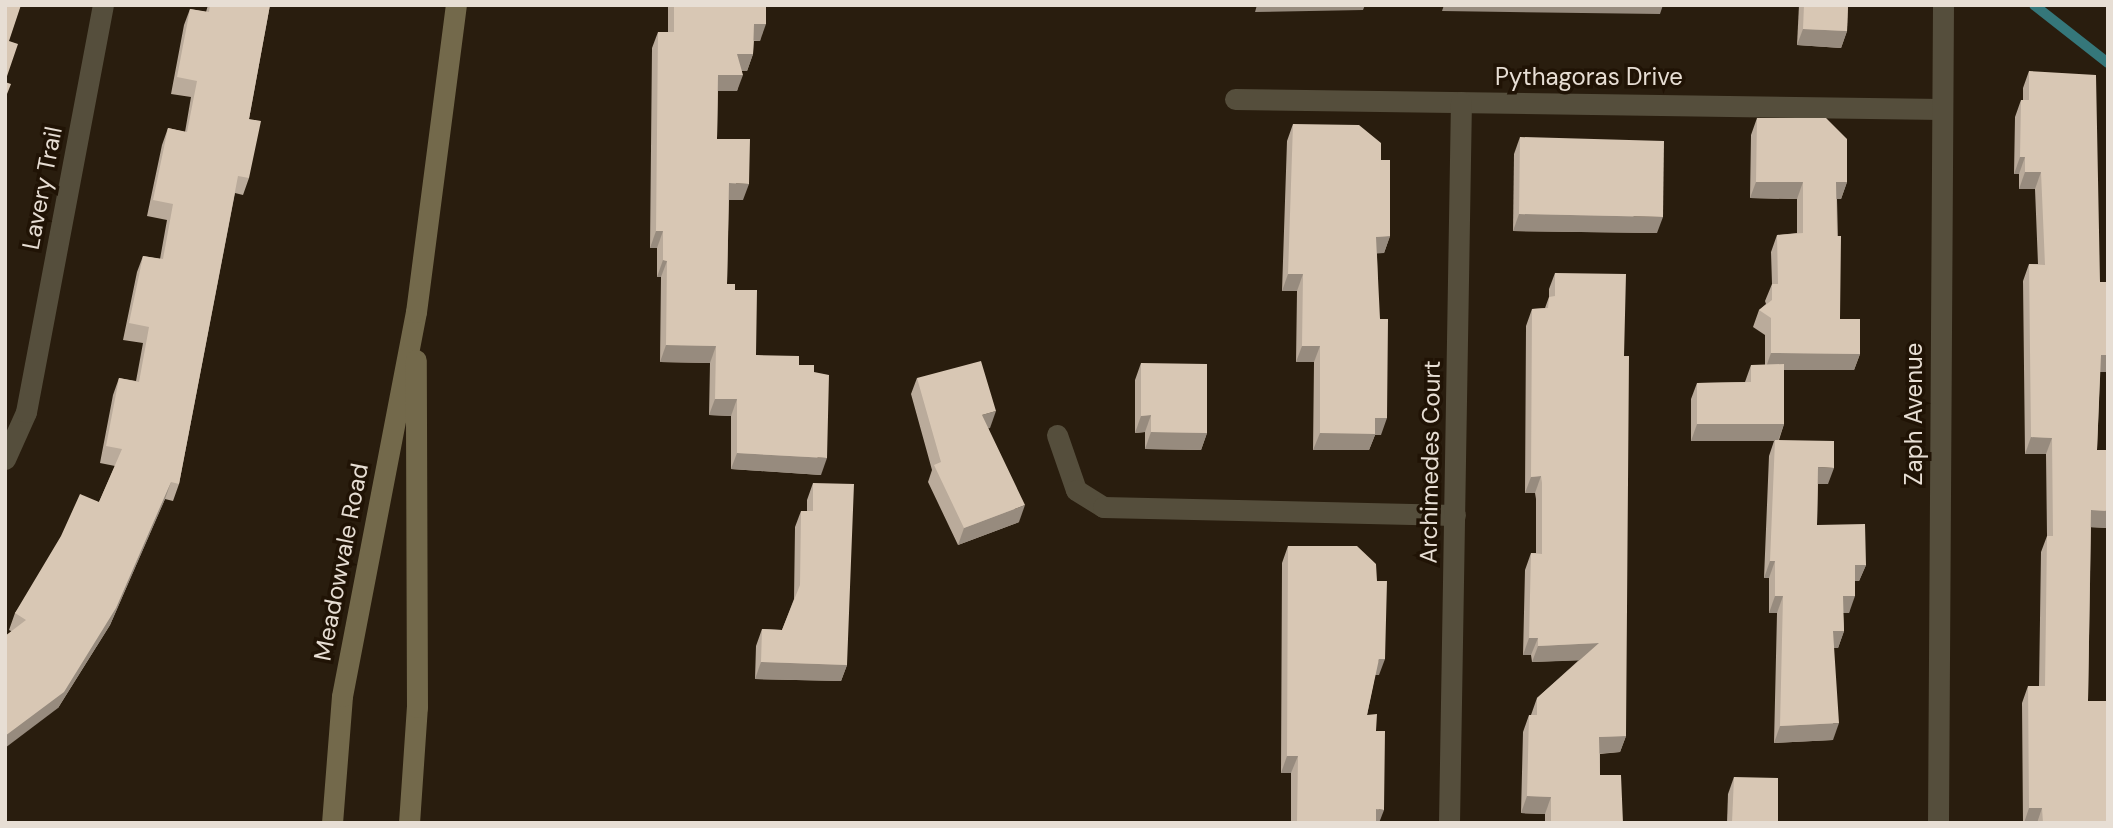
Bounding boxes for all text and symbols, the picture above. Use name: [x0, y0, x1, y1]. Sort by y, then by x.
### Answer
street label: Pythagoras Drive: [1495, 63, 1683, 91]
street label: Lavery Trail: [16, 124, 68, 252]
street label: Zaph Avenue: [1900, 343, 1928, 485]
street label: Archimedes Court: [1414, 360, 1446, 564]
street label: Meadowvale Road: [308, 461, 374, 663]

